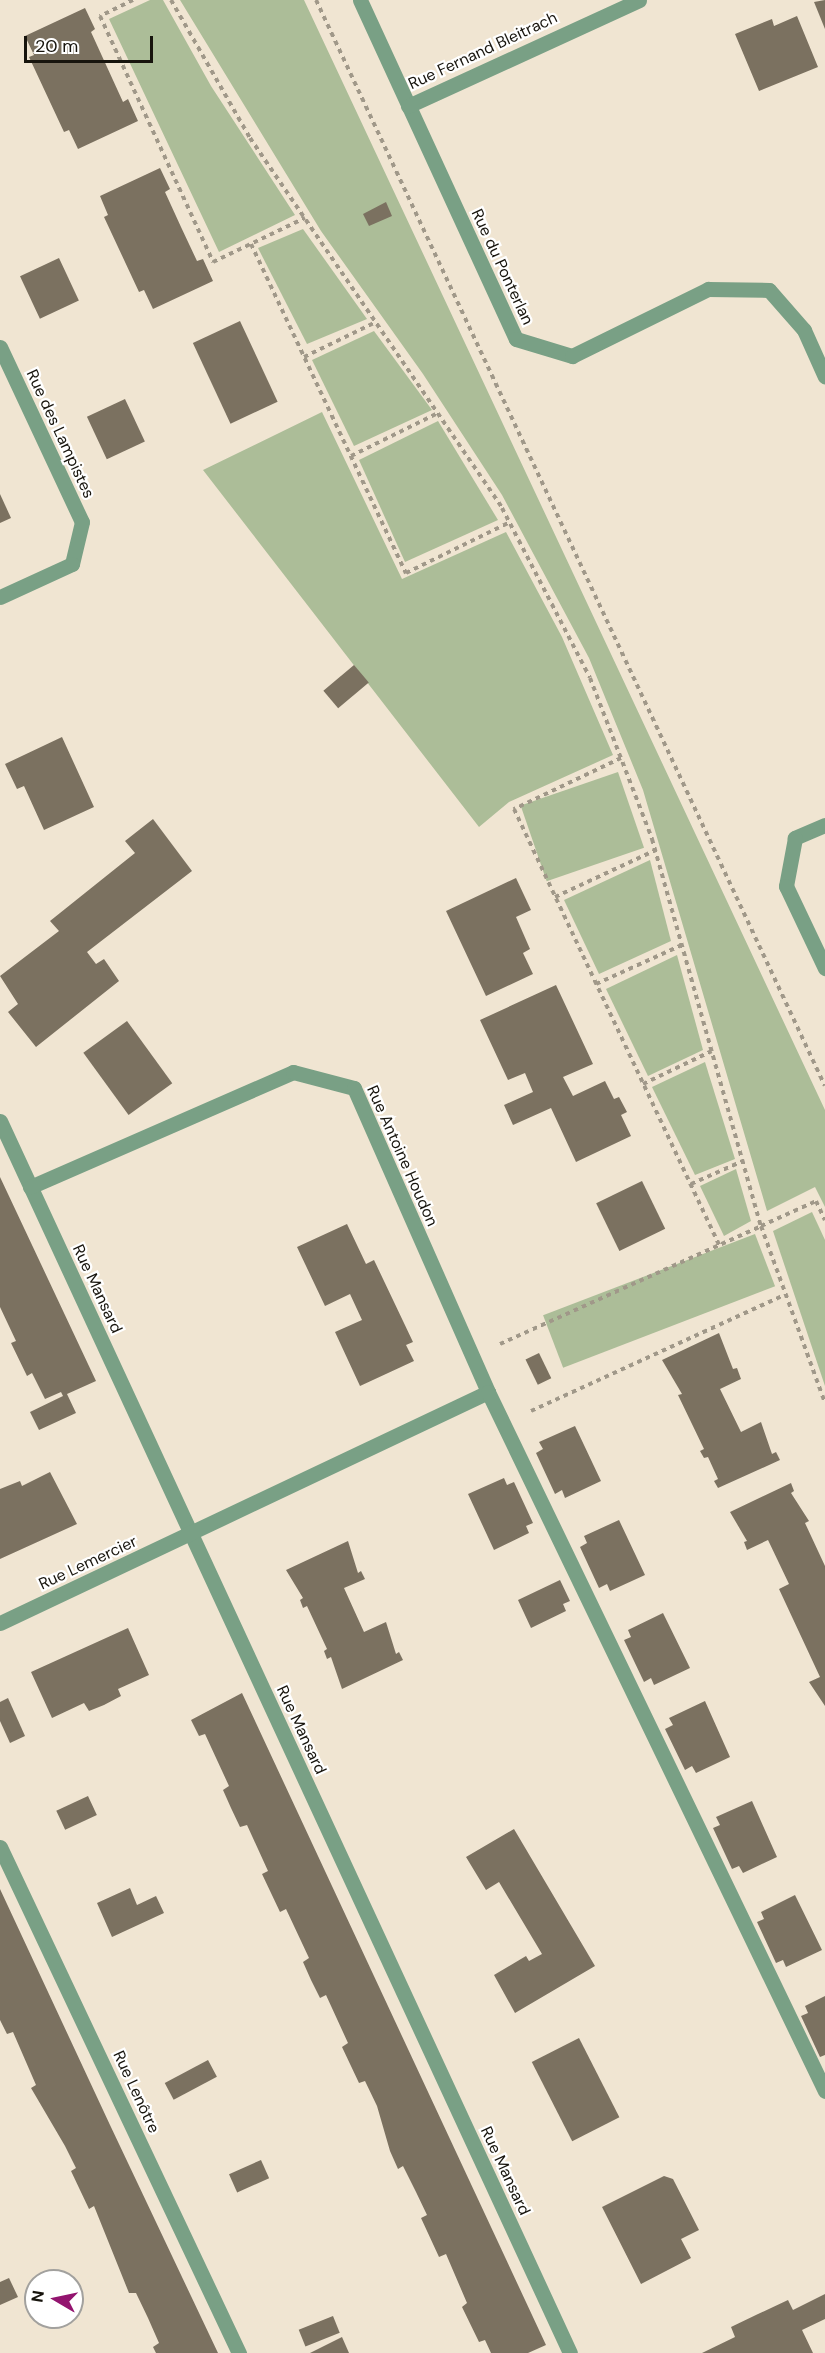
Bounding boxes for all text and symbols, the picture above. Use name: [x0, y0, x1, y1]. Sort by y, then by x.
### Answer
street label: Rue Fernand Bleitrach: [406, 8, 560, 94]
scale bar: [27, 24, 156, 62]
text: 20 m: [35, 34, 78, 58]
street label: Rue du Ponterlan: [467, 206, 537, 328]
street label: Rue des Lampistes: [22, 367, 98, 501]
street label: Rue Antoine Houdon: [362, 1083, 442, 1229]
street label: Rue Mansard: [68, 1242, 126, 1336]
street label: Rue Lemercier: [36, 1532, 140, 1594]
street label: Rue Mansard: [272, 1683, 330, 1777]
street label: Rue Lenôtre: [109, 2048, 163, 2136]
street label: Rue Mansard: [476, 2124, 534, 2218]
north arrow: [24, 2269, 84, 2329]
text: N: [26, 2289, 49, 2304]

